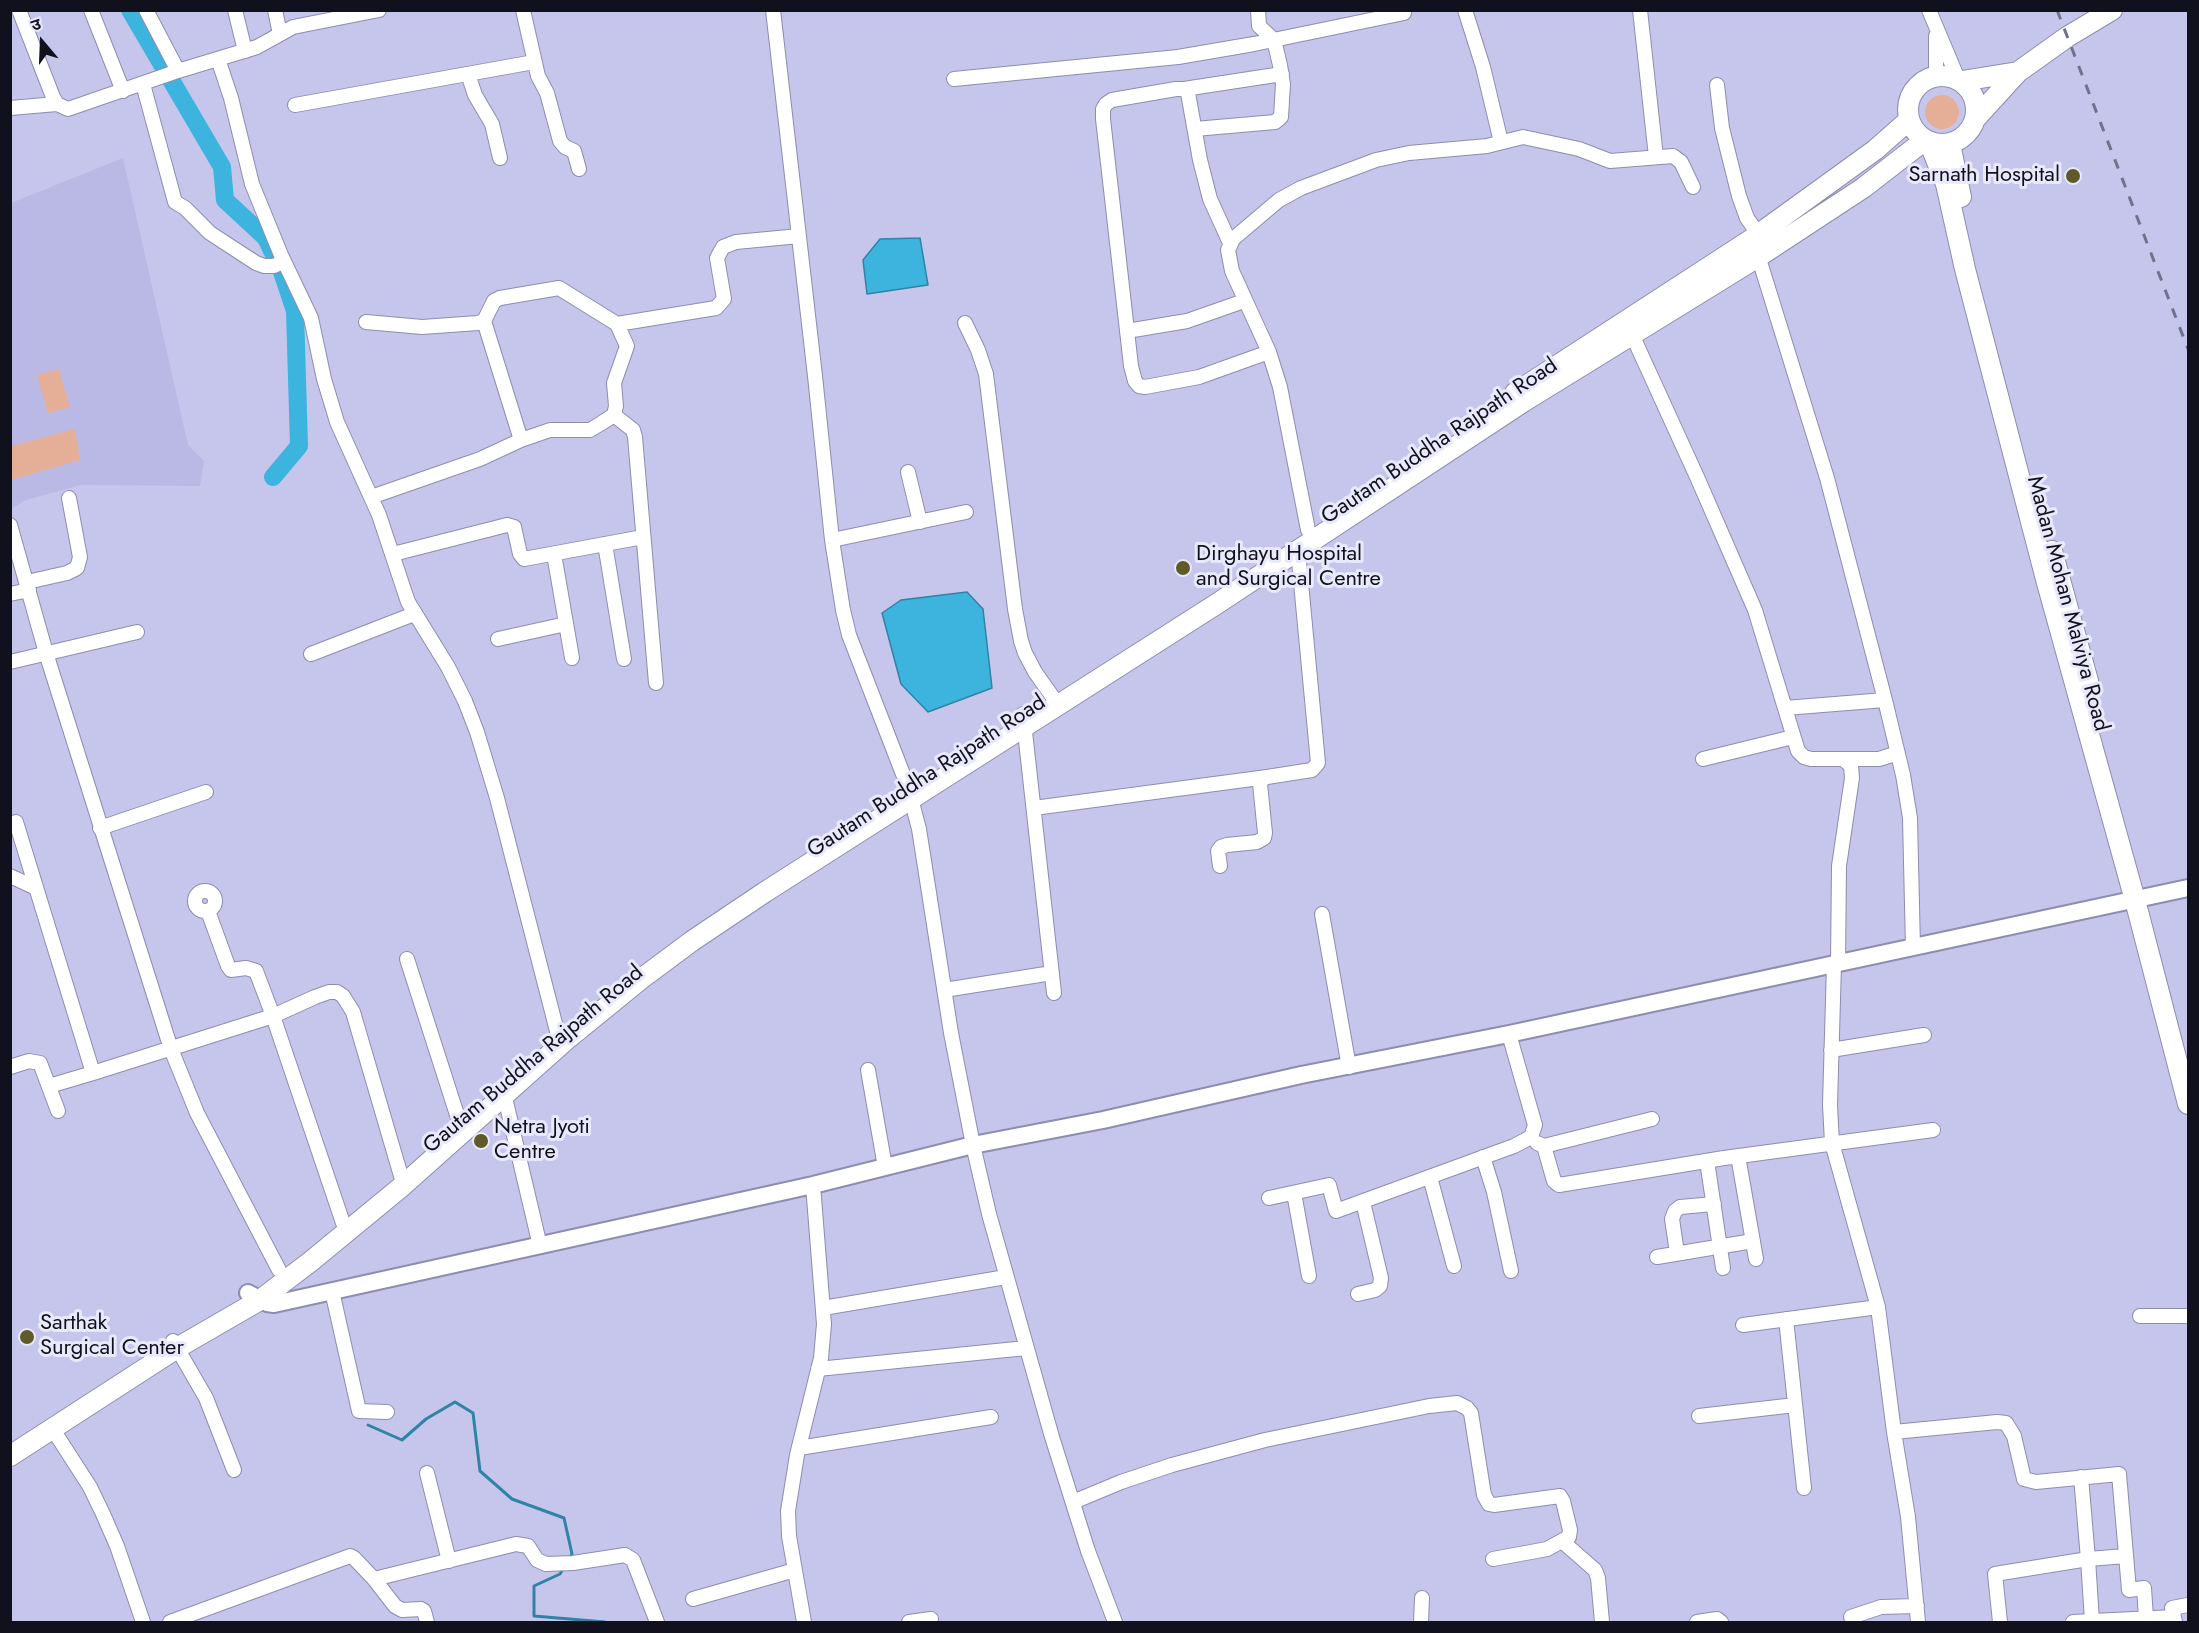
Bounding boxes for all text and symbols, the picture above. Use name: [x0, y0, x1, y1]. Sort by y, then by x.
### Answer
north arrow: [12, 12, 72, 72]
text: उ: [28, 12, 44, 37]
place label: Sarnath Hospital: [1908, 163, 2060, 189]
marker: Sarnath Hospital: [2064, 167, 2082, 185]
street label: Gautam Buddha Rajpath Road: [1317, 353, 1563, 531]
street label: Madan Mohan Malviya Road: [2020, 474, 2114, 734]
place label: Dirghayu Hospital and Surgical Centre: [1196, 542, 1381, 594]
marker: Dirghayu Hospital and Surgical Centre: [1174, 559, 1192, 577]
street label: Gautam Buddha Rajpath Road: [803, 690, 1051, 864]
street label: Gautam Buddha Rajpath Road: [419, 960, 649, 1160]
place label: Netra Jyoti Centre: [494, 1115, 590, 1166]
marker: Netra Jyoti Centre: [472, 1132, 490, 1150]
place label: Sarthak Surgical Center: [40, 1311, 184, 1362]
marker: Sarthak Surgical Center: [18, 1328, 36, 1346]

